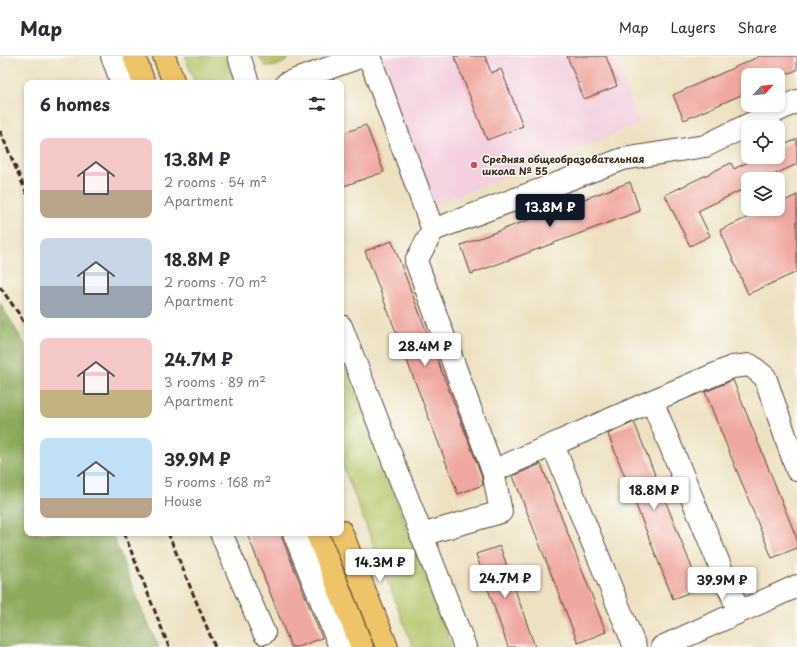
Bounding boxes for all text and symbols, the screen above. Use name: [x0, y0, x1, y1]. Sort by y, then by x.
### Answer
text: Map: [20, 14, 62, 42]
text: Map: [619, 17, 649, 38]
text: Layers: [671, 17, 716, 38]
text: Share: [738, 17, 777, 38]
north arrow: [741, 68, 785, 112]
map controls: [741, 68, 785, 216]
text: 6 homes: [40, 91, 110, 117]
icon: filters: [306, 93, 328, 115]
button: locate: [741, 120, 785, 164]
text: 13.8M ₽: [164, 146, 230, 172]
place label: Средняя общеобразовательная школа № 55: [482, 151, 645, 178]
icon: home: [72, 154, 120, 202]
marker: Средняя общеобразовательная школа № 55: [469, 160, 479, 170]
text: 2 rooms · 54 m²: [164, 172, 267, 191]
button: layers: [741, 172, 785, 216]
text: Apartment: [164, 191, 233, 210]
pin: 13.8M ₽: [513, 194, 587, 228]
text: 13.8M ₽: [525, 197, 575, 216]
text: 18.8M ₽: [164, 246, 230, 272]
icon: home: [72, 254, 120, 302]
text: 2 rooms · 70 m²: [164, 272, 267, 291]
text: Apartment: [164, 291, 233, 310]
pin: 28.4M ₽: [388, 333, 462, 367]
text: 28.4M ₽: [398, 336, 452, 355]
text: 24.7M ₽: [164, 346, 233, 372]
icon: home: [72, 354, 120, 402]
text: 3 rooms · 89 m²: [164, 372, 266, 391]
text: Apartment: [164, 391, 233, 410]
text: 39.9M ₽: [164, 446, 231, 472]
icon: home: [72, 454, 120, 502]
text: 5 rooms · 168 m²: [164, 472, 271, 491]
pin: 18.8M ₽: [617, 477, 691, 511]
text: 18.8M ₽: [629, 480, 679, 499]
text: House: [164, 491, 202, 510]
pin: 14.3M ₽: [343, 549, 417, 583]
text: 14.3M ₽: [354, 552, 406, 571]
pin: 24.7M ₽: [468, 565, 542, 599]
pin: 39.9M ₽: [685, 567, 759, 601]
text: 24.7M ₽: [479, 568, 531, 587]
text: 39.9M ₽: [697, 570, 747, 589]

